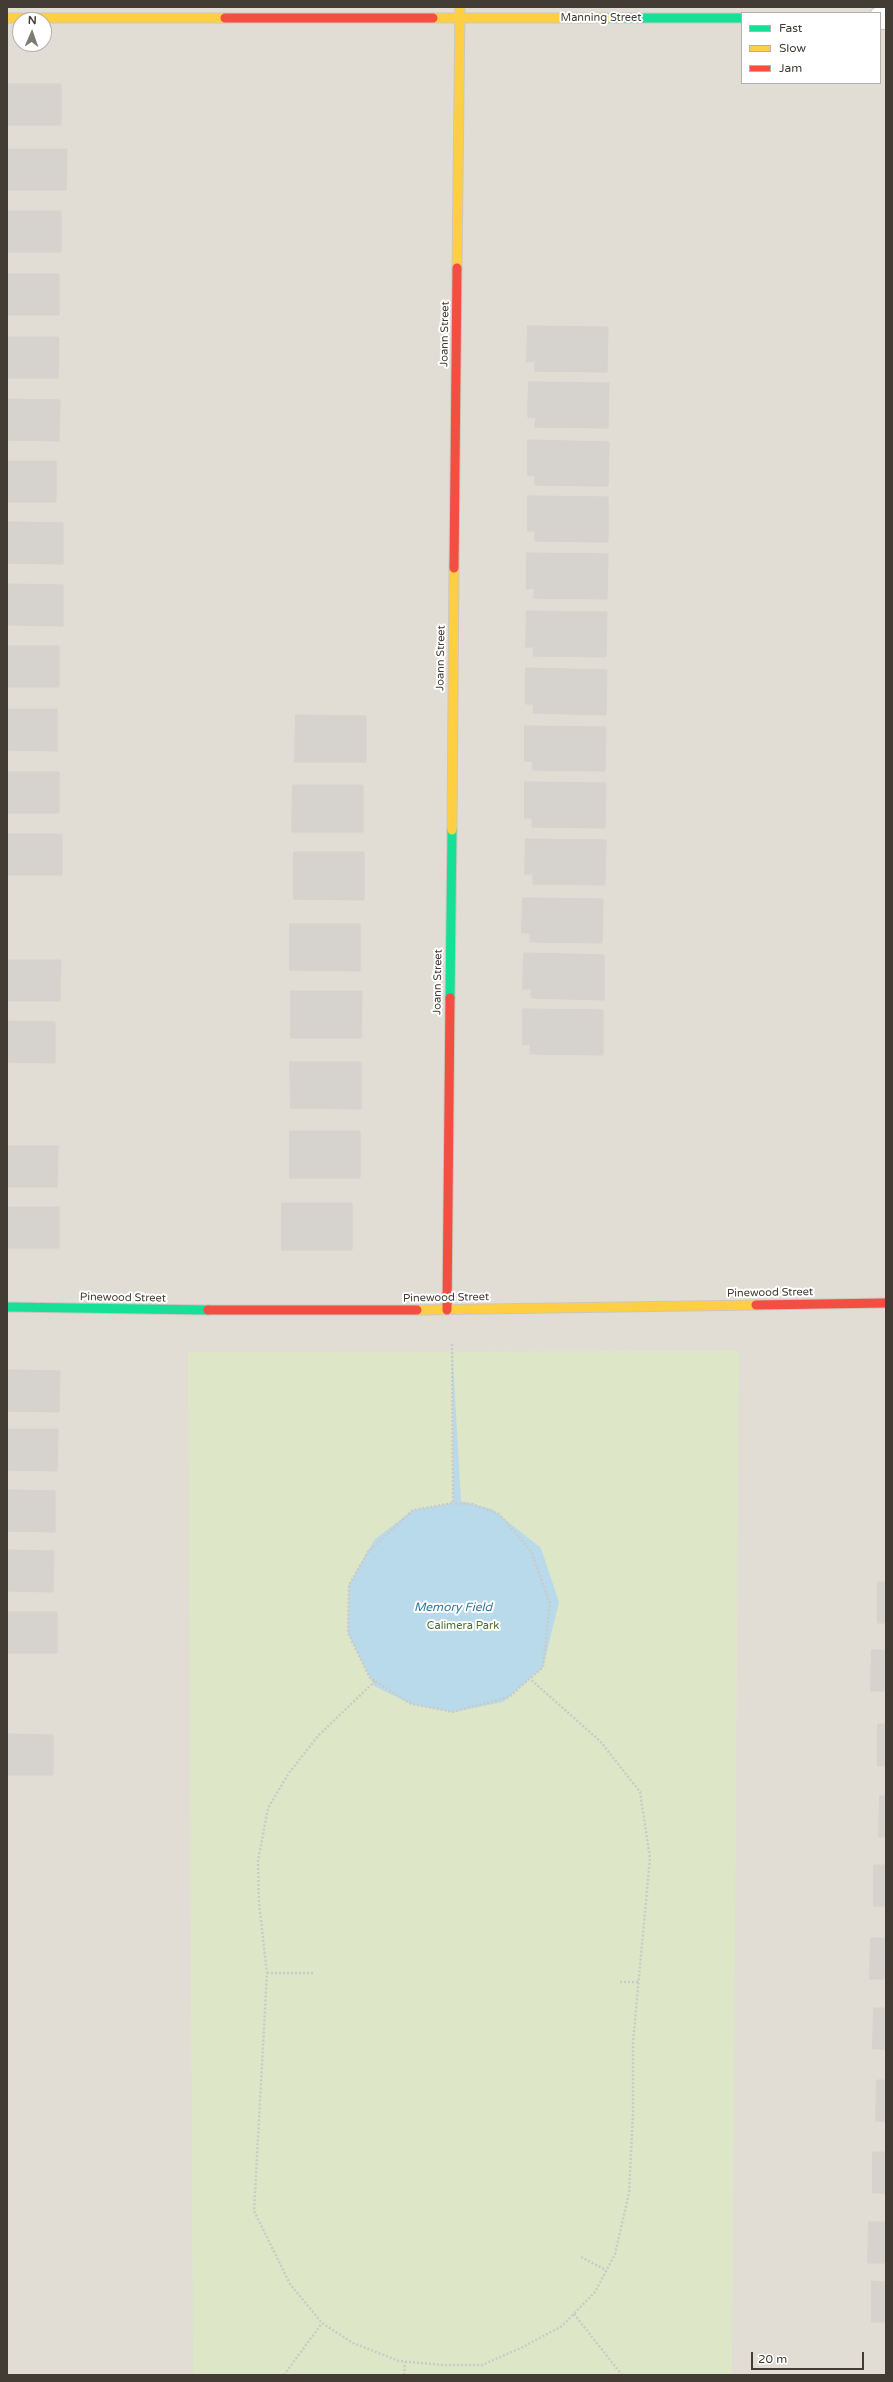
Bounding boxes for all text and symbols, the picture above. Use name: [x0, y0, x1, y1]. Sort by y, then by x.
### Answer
street label: Manning Street: [561, 11, 641, 25]
north arrow: [12, 12, 52, 52]
legend: [741, 12, 881, 84]
text: N: [28, 14, 37, 27]
text: Fast: [779, 21, 802, 35]
text: Slow: [779, 41, 806, 55]
text: Jam: [779, 61, 802, 75]
street label: Joann Street: [438, 301, 452, 367]
street label: Joann Street: [434, 625, 448, 691]
street label: Joann Street: [431, 949, 445, 1015]
street label: Pinewood Street: [727, 1286, 813, 1300]
street label: Pinewood Street: [80, 1291, 166, 1305]
street label: Pinewood Street: [403, 1291, 489, 1305]
water label: Memory Field: [414, 1601, 492, 1615]
park label: Calimera Park: [427, 1619, 499, 1633]
scale bar: [753, 2344, 866, 2370]
text: 20 m: [758, 2352, 787, 2366]

